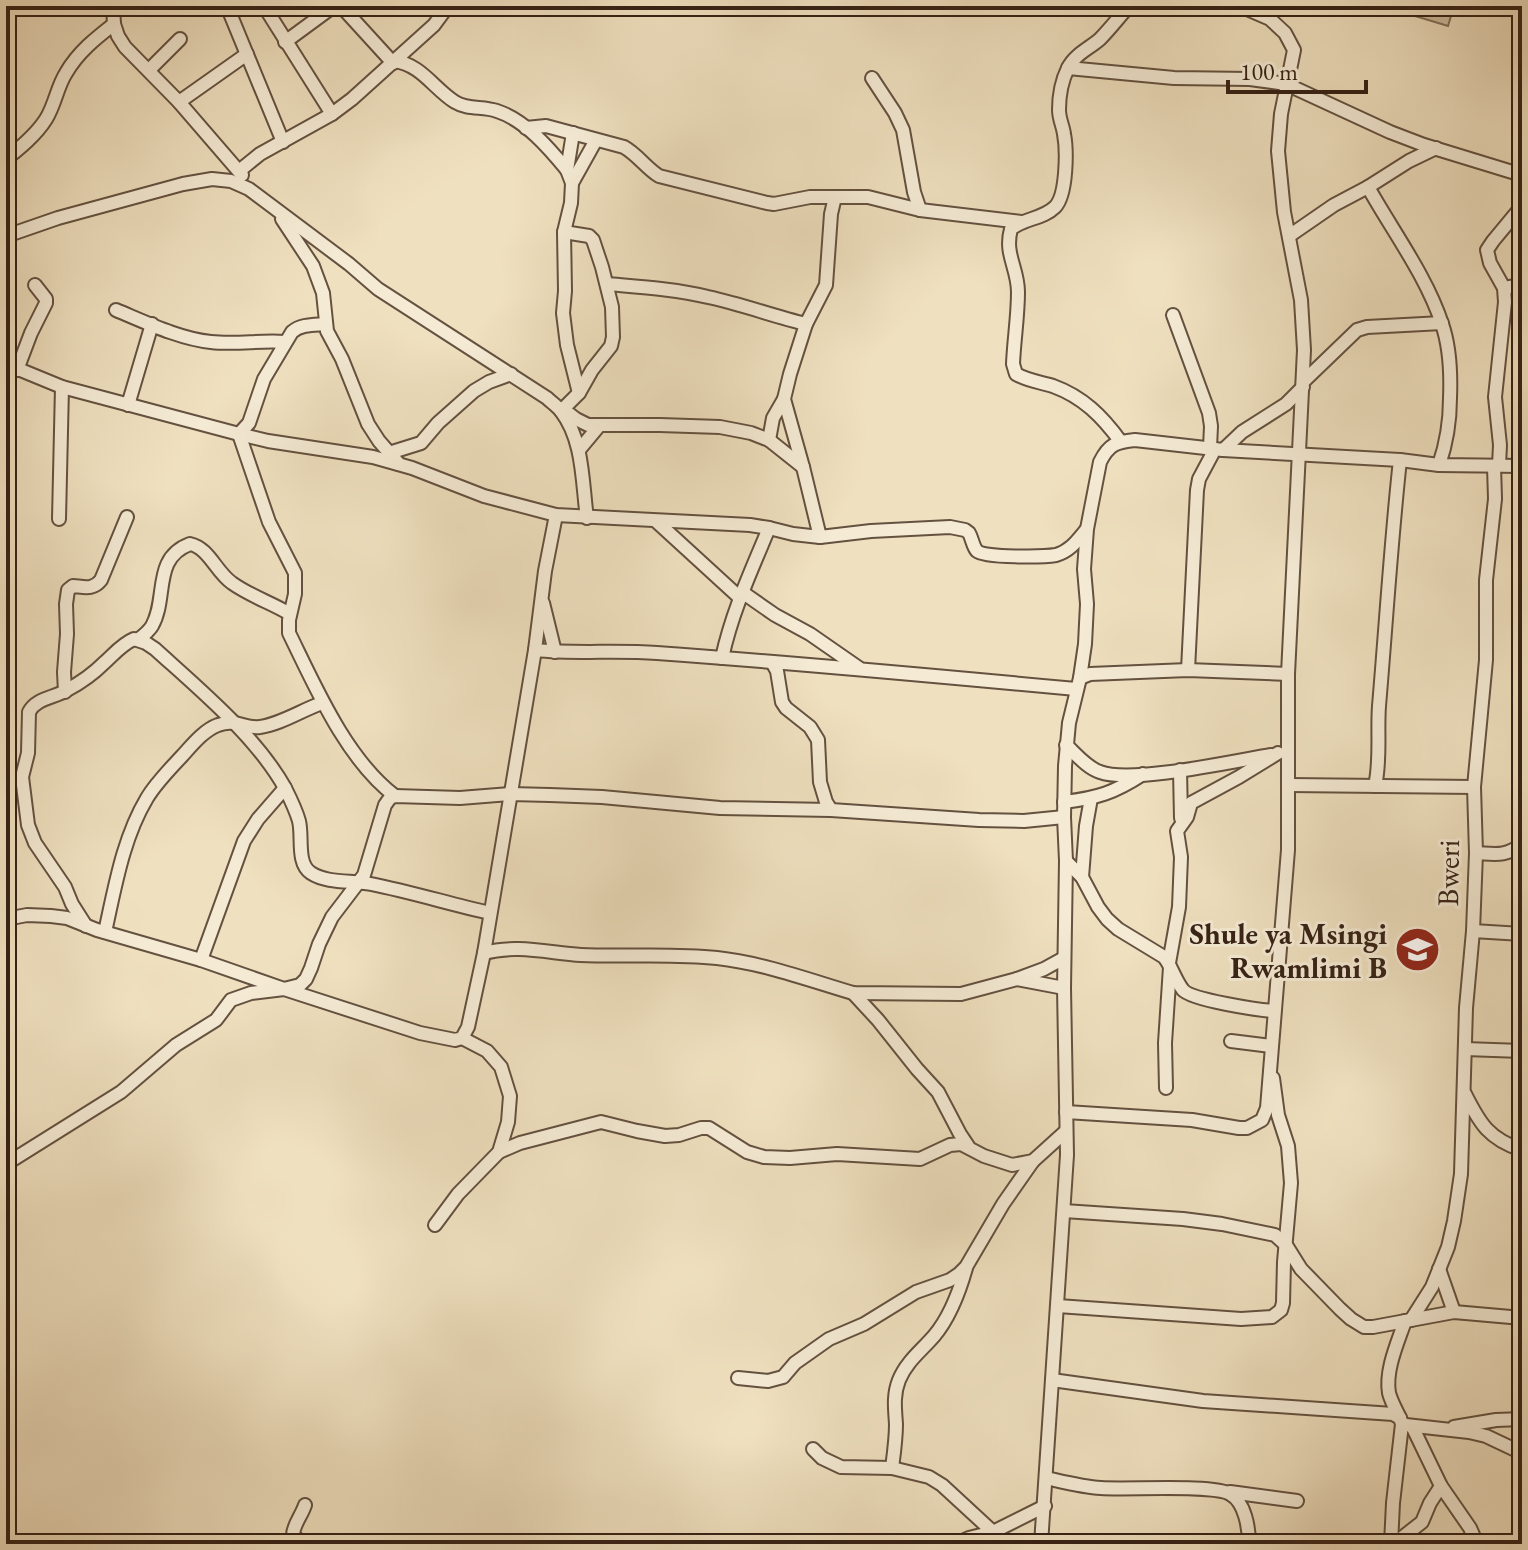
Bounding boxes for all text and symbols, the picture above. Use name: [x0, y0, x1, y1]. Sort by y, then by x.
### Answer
scale bar: [1228, 44, 1366, 94]
text: 100 m: [1240, 56, 1298, 87]
street label: Bweri: [1428, 839, 1468, 907]
place label: Shule ya Msingi Rwamlimi B: [1189, 914, 1387, 987]
school or university icon: Shule ya Msingi Rwamlimi B: [1394, 926, 1442, 974]

